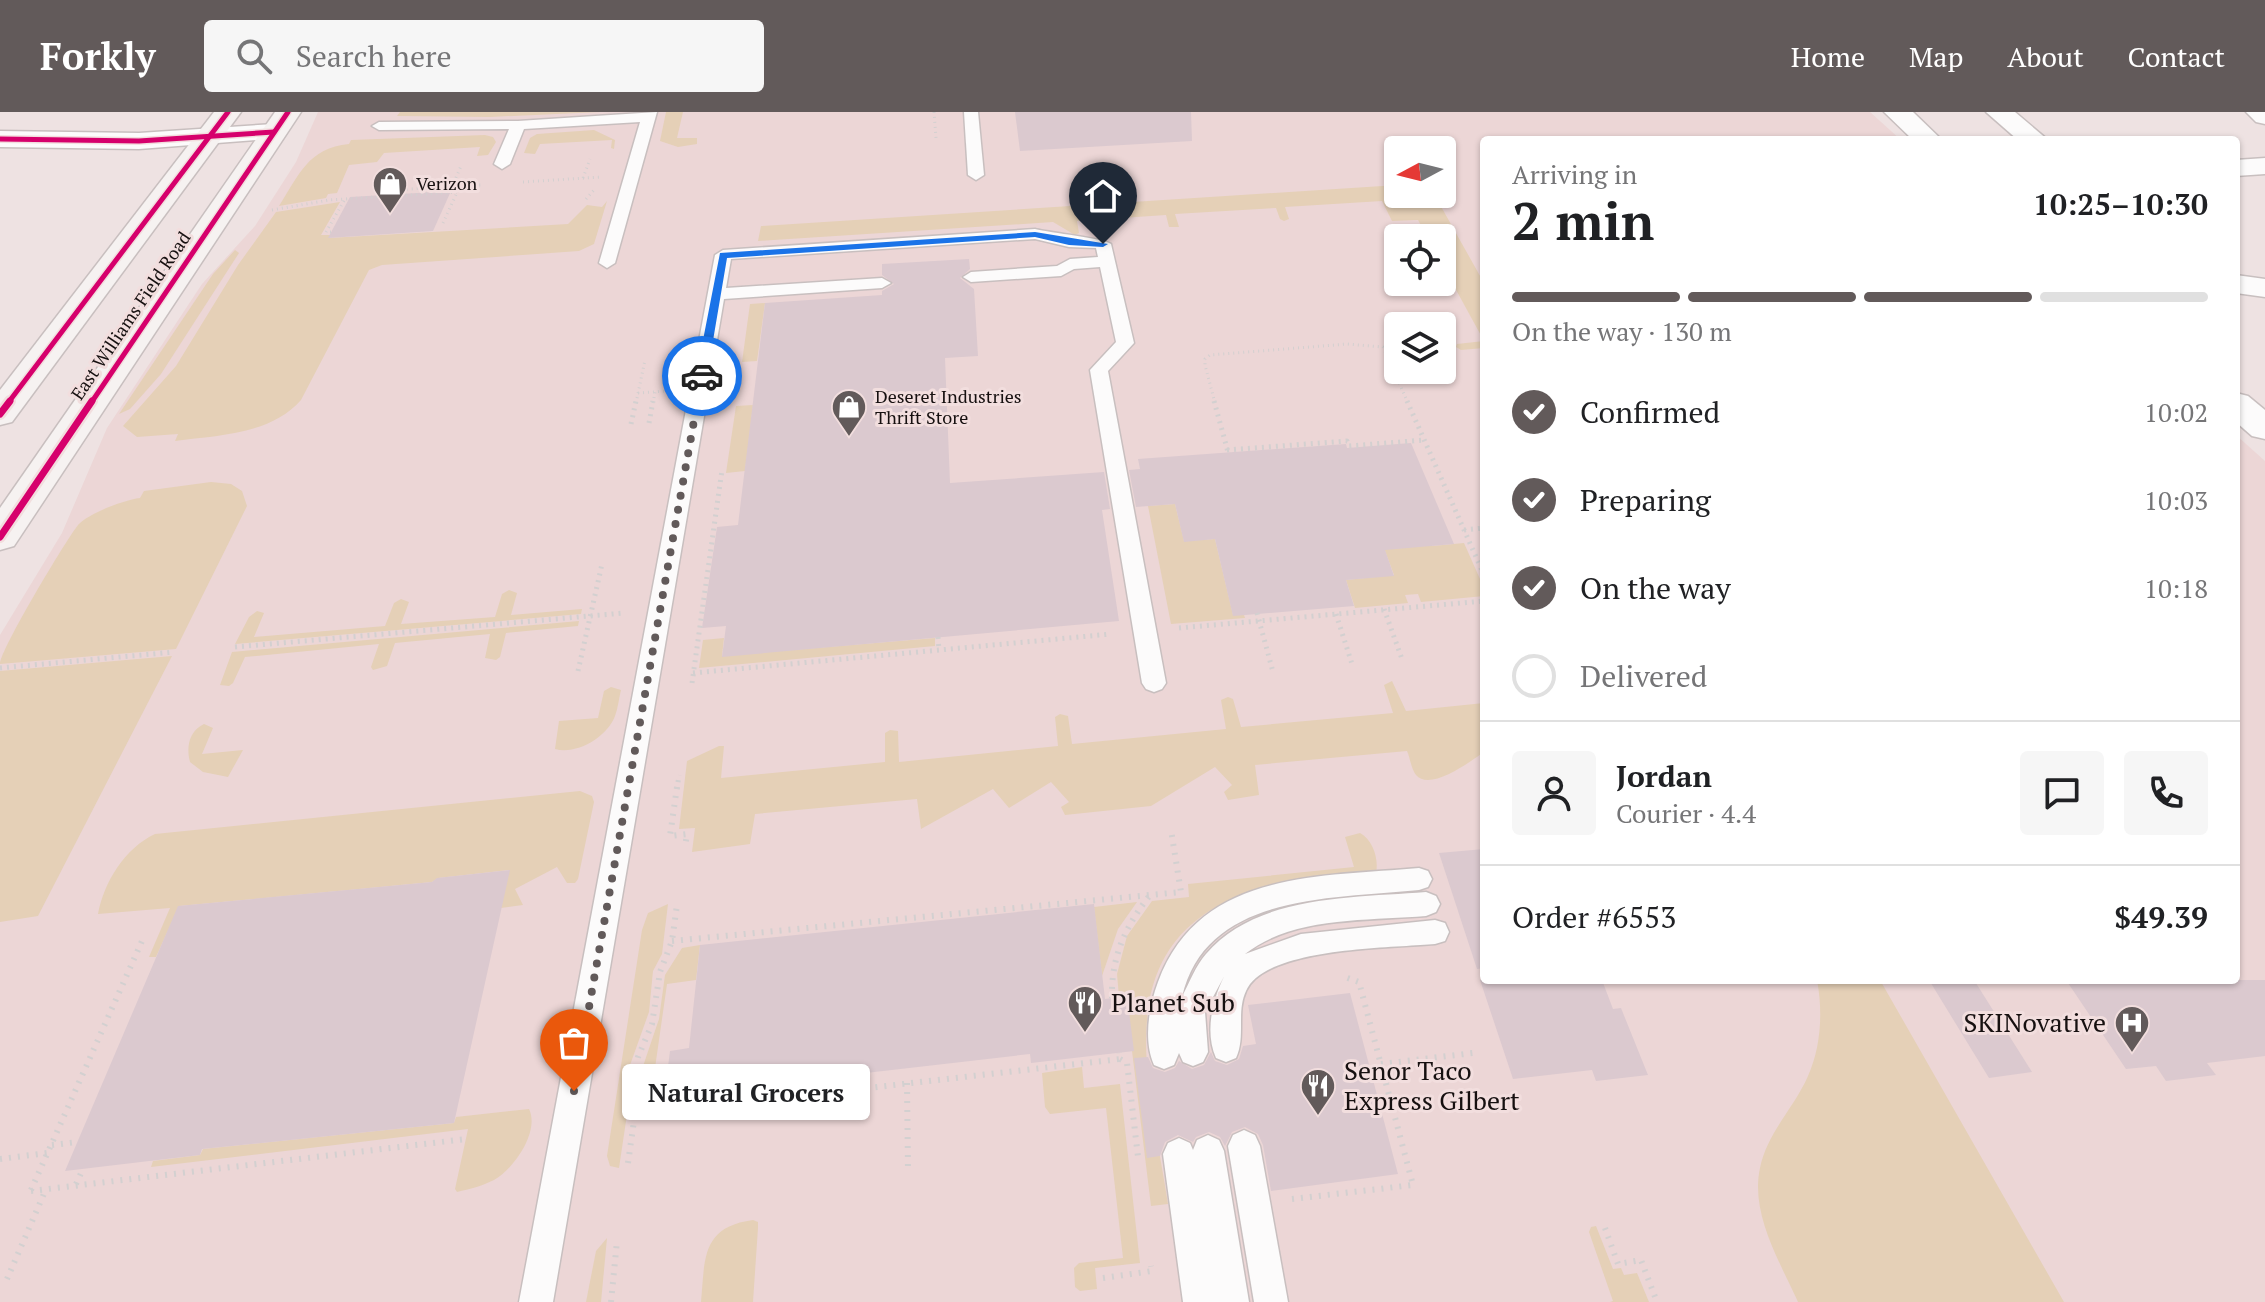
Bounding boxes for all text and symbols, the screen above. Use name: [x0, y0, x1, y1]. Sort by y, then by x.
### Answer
search box: [204, 20, 764, 92]
text: Forkly: [40, 31, 156, 81]
icon: search: [232, 34, 276, 78]
text: Search here: [296, 36, 452, 76]
text: Home: [1791, 38, 1865, 75]
text: Map: [1909, 38, 1963, 75]
text: About: [2007, 38, 2084, 75]
text: Contact: [2128, 38, 2225, 75]
north arrow: [1384, 136, 1456, 208]
map controls: [1384, 136, 1456, 384]
text: Arriving in: [1512, 157, 1637, 191]
pin: [1069, 162, 1137, 244]
shop icon: Verizon: [371, 165, 409, 215]
place label: Verizon: [416, 171, 478, 195]
icon: home: [1081, 174, 1125, 218]
text: 10:25–10:30: [2033, 184, 2208, 224]
text: 2 min: [1512, 186, 1654, 255]
button: locate: [1384, 224, 1456, 296]
street label: East Williams Field Road: [65, 227, 195, 404]
button: layers: [1384, 312, 1456, 384]
text: On the way · 130 m: [1512, 314, 1732, 348]
courier: [662, 336, 742, 416]
icon: car: [680, 354, 724, 398]
place label: Deseret Industries Thrift Store: [875, 384, 1022, 429]
shop icon: Deseret Industries Thrift Store: [830, 388, 868, 438]
icon: check: [1512, 390, 1556, 434]
text: Confirmed: [1580, 392, 1720, 432]
text: 10:02: [2144, 395, 2208, 429]
icon: check: [1512, 478, 1556, 522]
text: Preparing: [1580, 480, 1711, 520]
text: 10:03: [2144, 483, 2208, 517]
icon: check: [1512, 566, 1556, 610]
text: On the way: [1580, 568, 1731, 608]
text: 10:18: [2144, 571, 2208, 605]
text: Delivered: [1580, 656, 1707, 696]
button: person: [1512, 751, 1596, 835]
button: chat: [2020, 751, 2104, 835]
button: phone: [2124, 751, 2208, 835]
text: Jordan: [1616, 756, 1712, 796]
text: Courier · 4.4: [1616, 796, 1756, 830]
text: Order #6553: [1512, 897, 1676, 937]
text: $49.39: [2114, 897, 2208, 937]
restaurant icon: Planet Sub: [1066, 984, 1104, 1034]
place label: Planet Sub: [1111, 985, 1235, 1019]
hospital icon: SKINovative: [2113, 1004, 2151, 1054]
place label: SKINovative: [1964, 1005, 2106, 1039]
pin: [540, 1009, 608, 1091]
icon: bag: [552, 1021, 596, 1065]
place label: Senor Taco Express Gilbert: [1344, 1053, 1520, 1117]
callout: Natural Grocers: [622, 1063, 870, 1119]
restaurant icon: Senor Taco Express Gilbert: [1299, 1067, 1337, 1117]
text: Natural Grocers: [648, 1075, 844, 1109]

